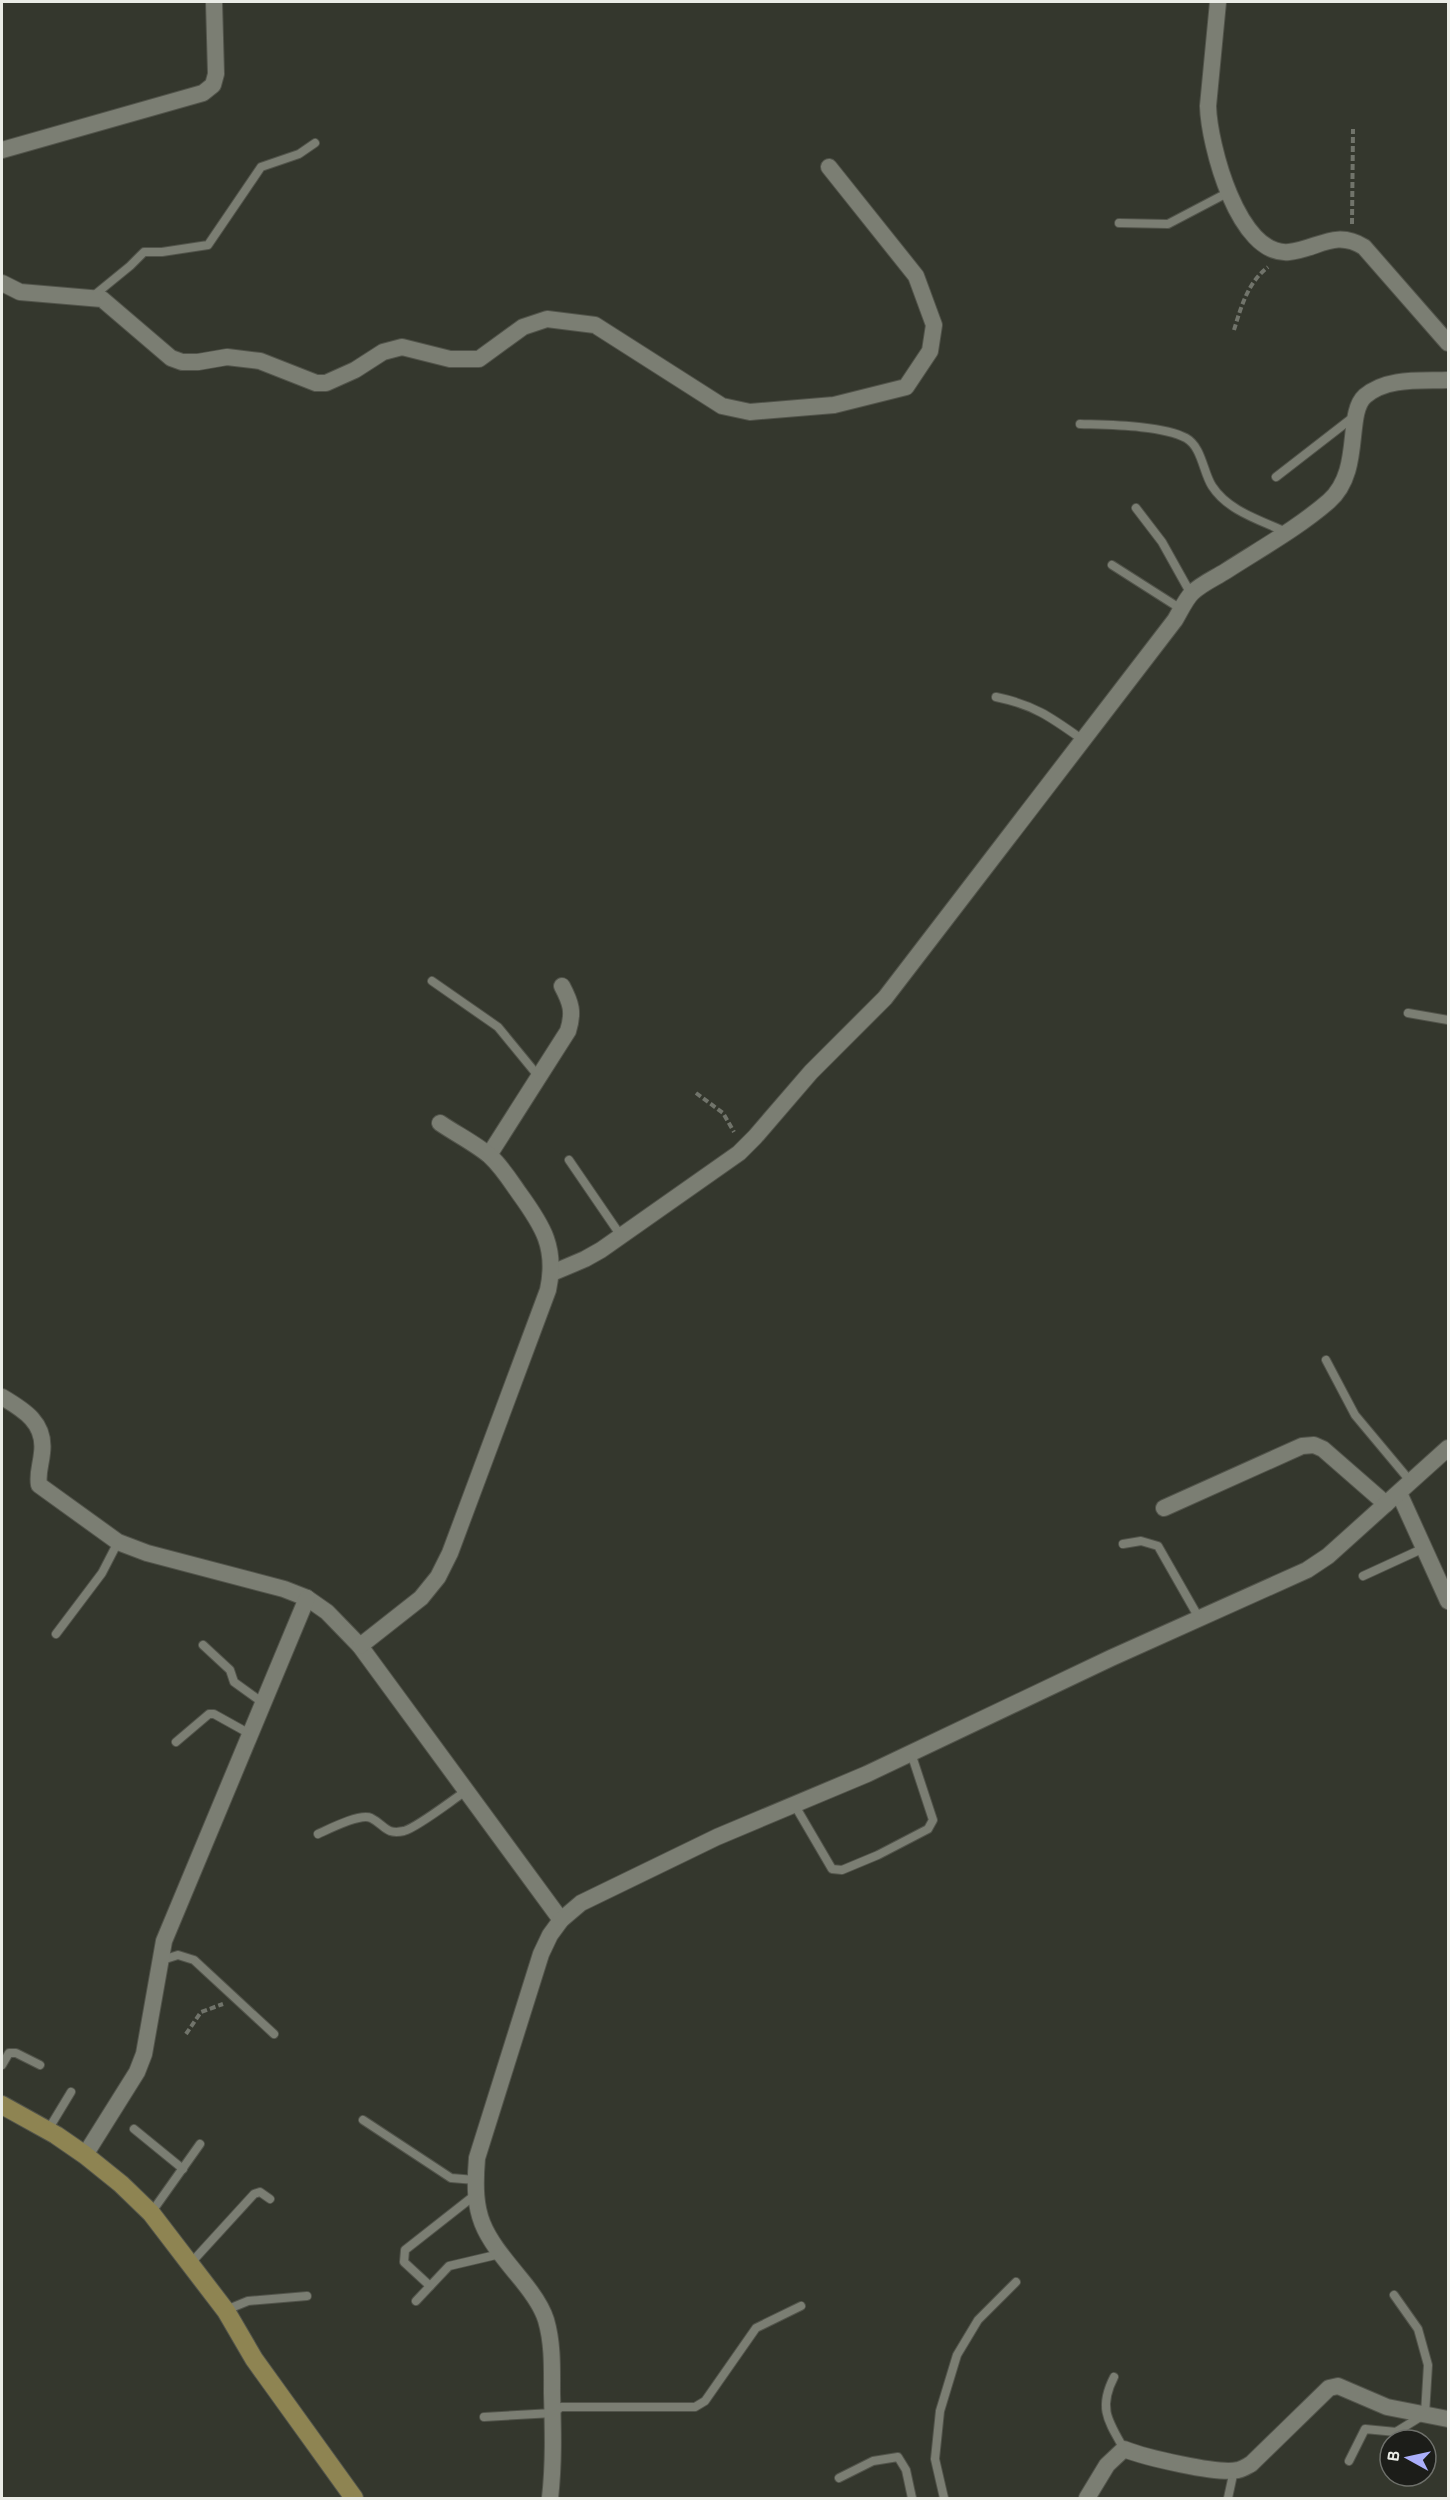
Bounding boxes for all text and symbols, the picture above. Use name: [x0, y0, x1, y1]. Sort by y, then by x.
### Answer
north arrow: [1378, 2428, 1438, 2488]
text: B: [1383, 2449, 1404, 2462]

